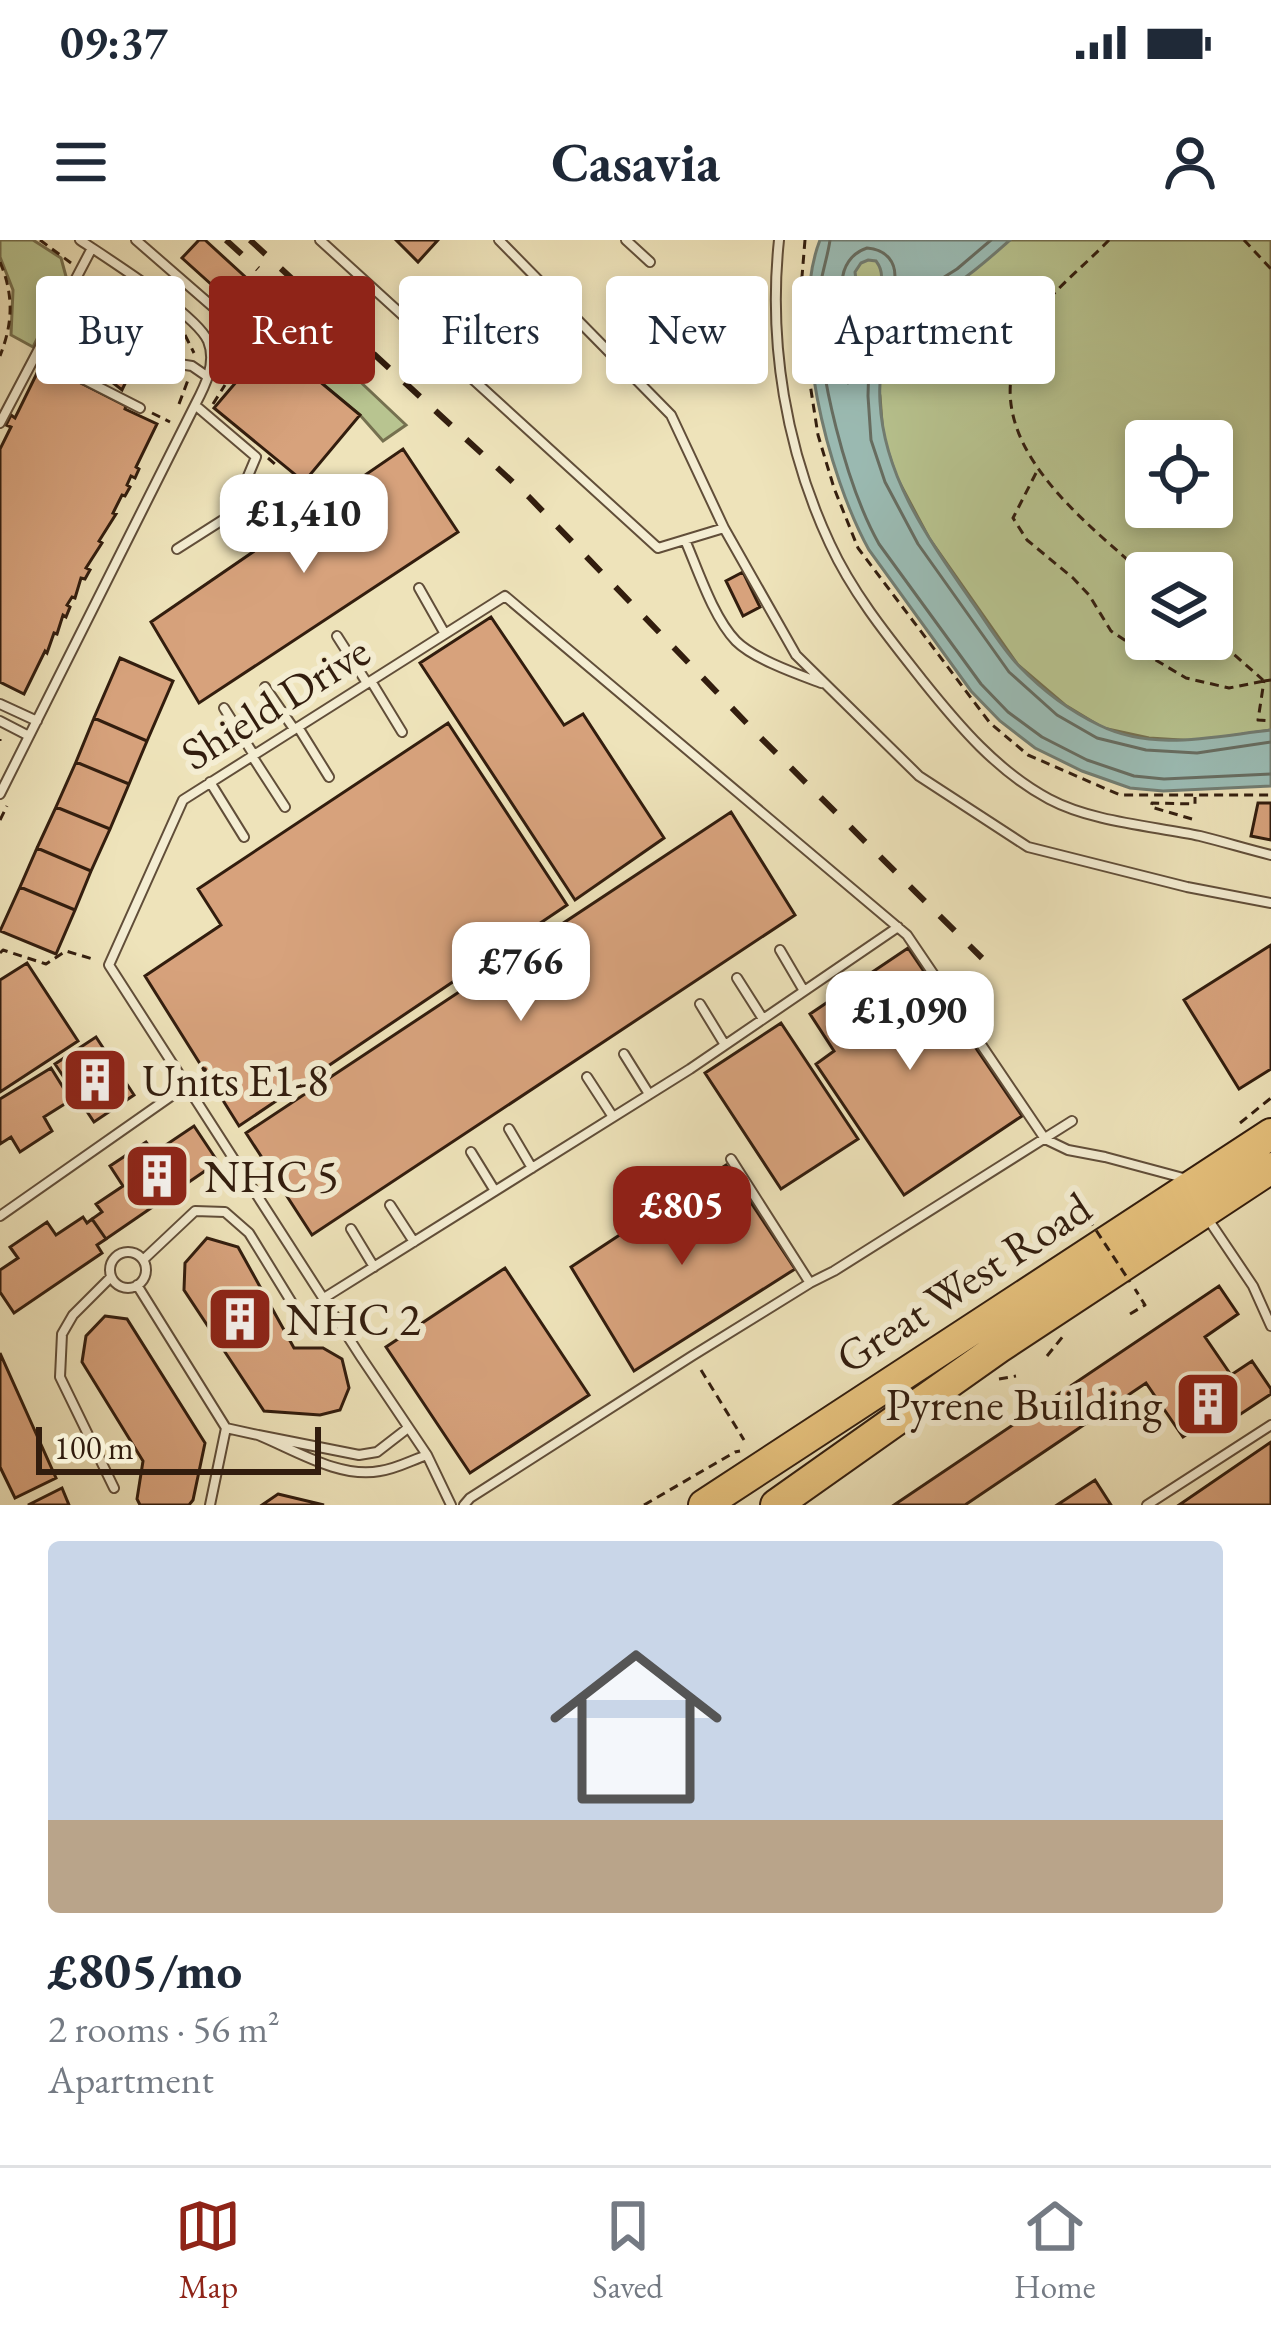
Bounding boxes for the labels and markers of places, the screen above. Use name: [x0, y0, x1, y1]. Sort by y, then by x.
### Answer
pin: £1,410: [206, 474, 402, 576]
pin: £766: [450, 922, 592, 1024]
pin: £1,090: [812, 971, 1008, 1073]
building icon: Units E1-8: [60, 1045, 130, 1115]
place label: Units E1-8: [142, 1051, 329, 1109]
building icon: NHC 5: [122, 1141, 192, 1211]
place label: NHC 5: [204, 1147, 339, 1205]
pin: £805: [611, 1166, 753, 1268]
building icon: NHC 2: [205, 1284, 275, 1354]
place label: NHC 2: [286, 1290, 421, 1348]
building icon: Pyrene Building: [1173, 1369, 1243, 1439]
place label: Pyrene Building: [885, 1375, 1162, 1433]

